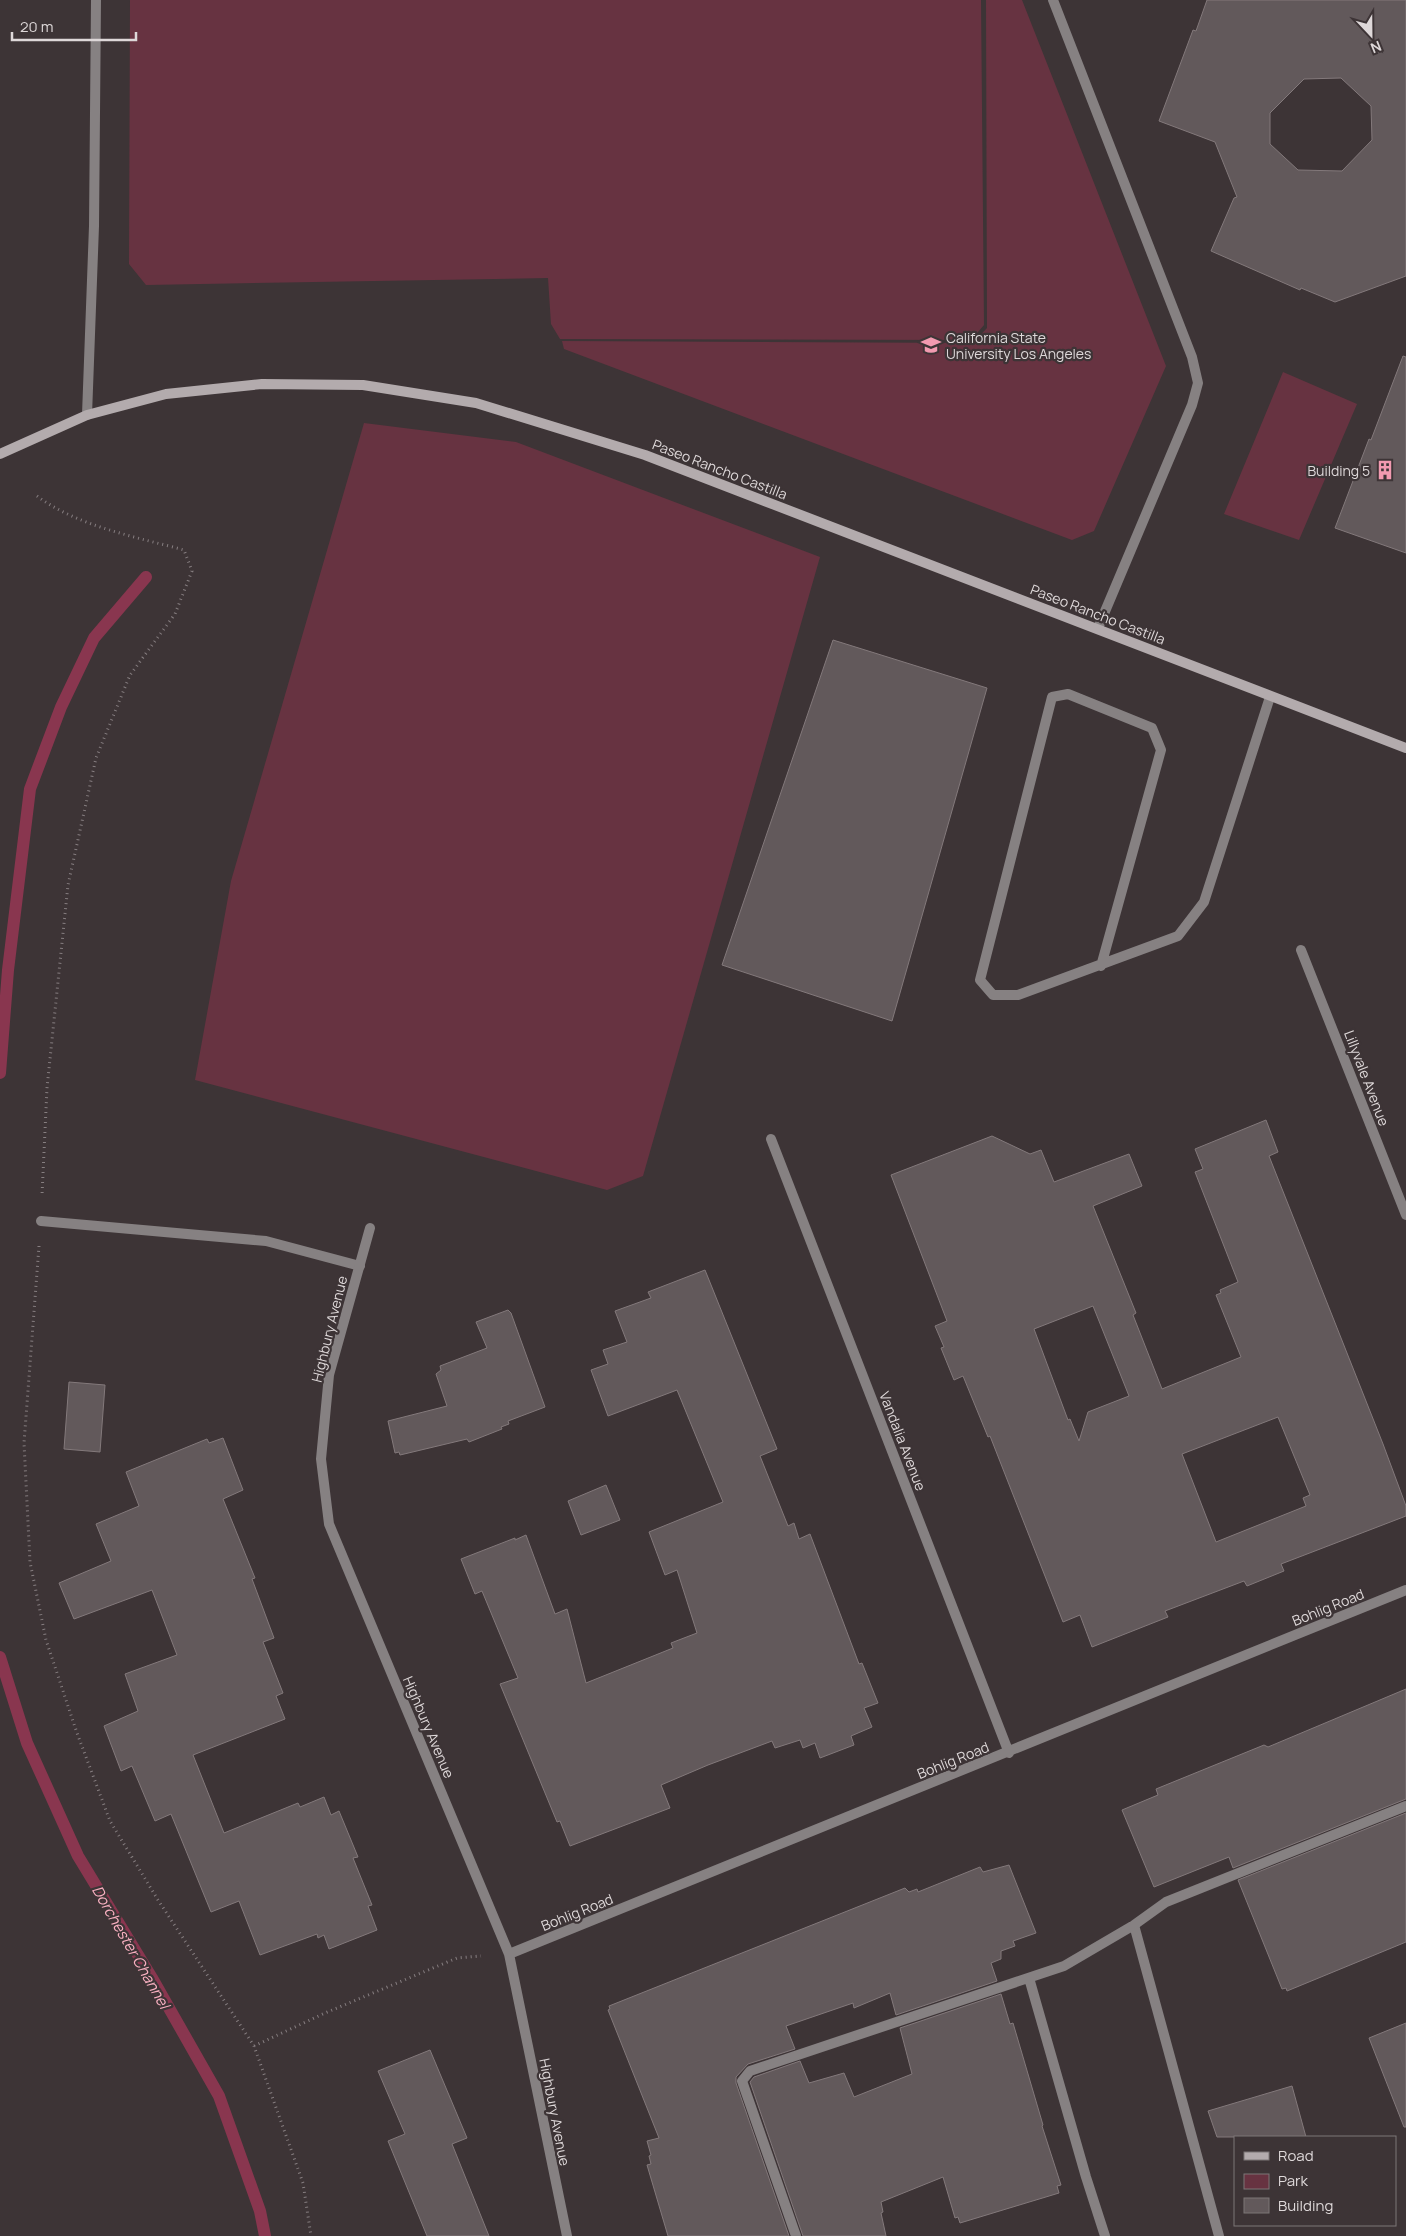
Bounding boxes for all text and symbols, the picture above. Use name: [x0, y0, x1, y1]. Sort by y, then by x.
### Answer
scale bar: [12, 10, 136, 42]
north arrow: [1346, 10, 1396, 60]
text: 20 m: [20, 16, 53, 37]
text: N: [1368, 37, 1384, 58]
place label: California State University Los Angeles: [946, 328, 1091, 363]
school or university icon: California State University Los Angeles: [920, 334, 942, 356]
street label: Paseo Rancho Castilla: [650, 435, 790, 503]
building icon: Building 5: [1374, 459, 1396, 481]
place label: Building 5: [1308, 461, 1370, 480]
street label: Paseo Rancho Castilla: [1028, 580, 1168, 648]
street label: Lillyvale Avenue: [1340, 1027, 1394, 1129]
street label: Highbury Avenue: [307, 1274, 351, 1384]
street label: Vandalia Avenue: [875, 1389, 931, 1493]
street label: Bohlig Road: [1289, 1584, 1367, 1630]
street label: Highbury Avenue: [399, 1673, 459, 1781]
street label: Bohlig Road: [914, 1737, 992, 1783]
water label: Dorchester Channel: [87, 1882, 176, 2015]
street label: Bohlig Road: [538, 1889, 616, 1935]
street label: Highbury Avenue: [535, 2057, 575, 2167]
legend: [1234, 2136, 1396, 2226]
text: Road: [1278, 2145, 1314, 2166]
text: Park: [1278, 2170, 1308, 2191]
text: Building: [1278, 2195, 1333, 2216]

